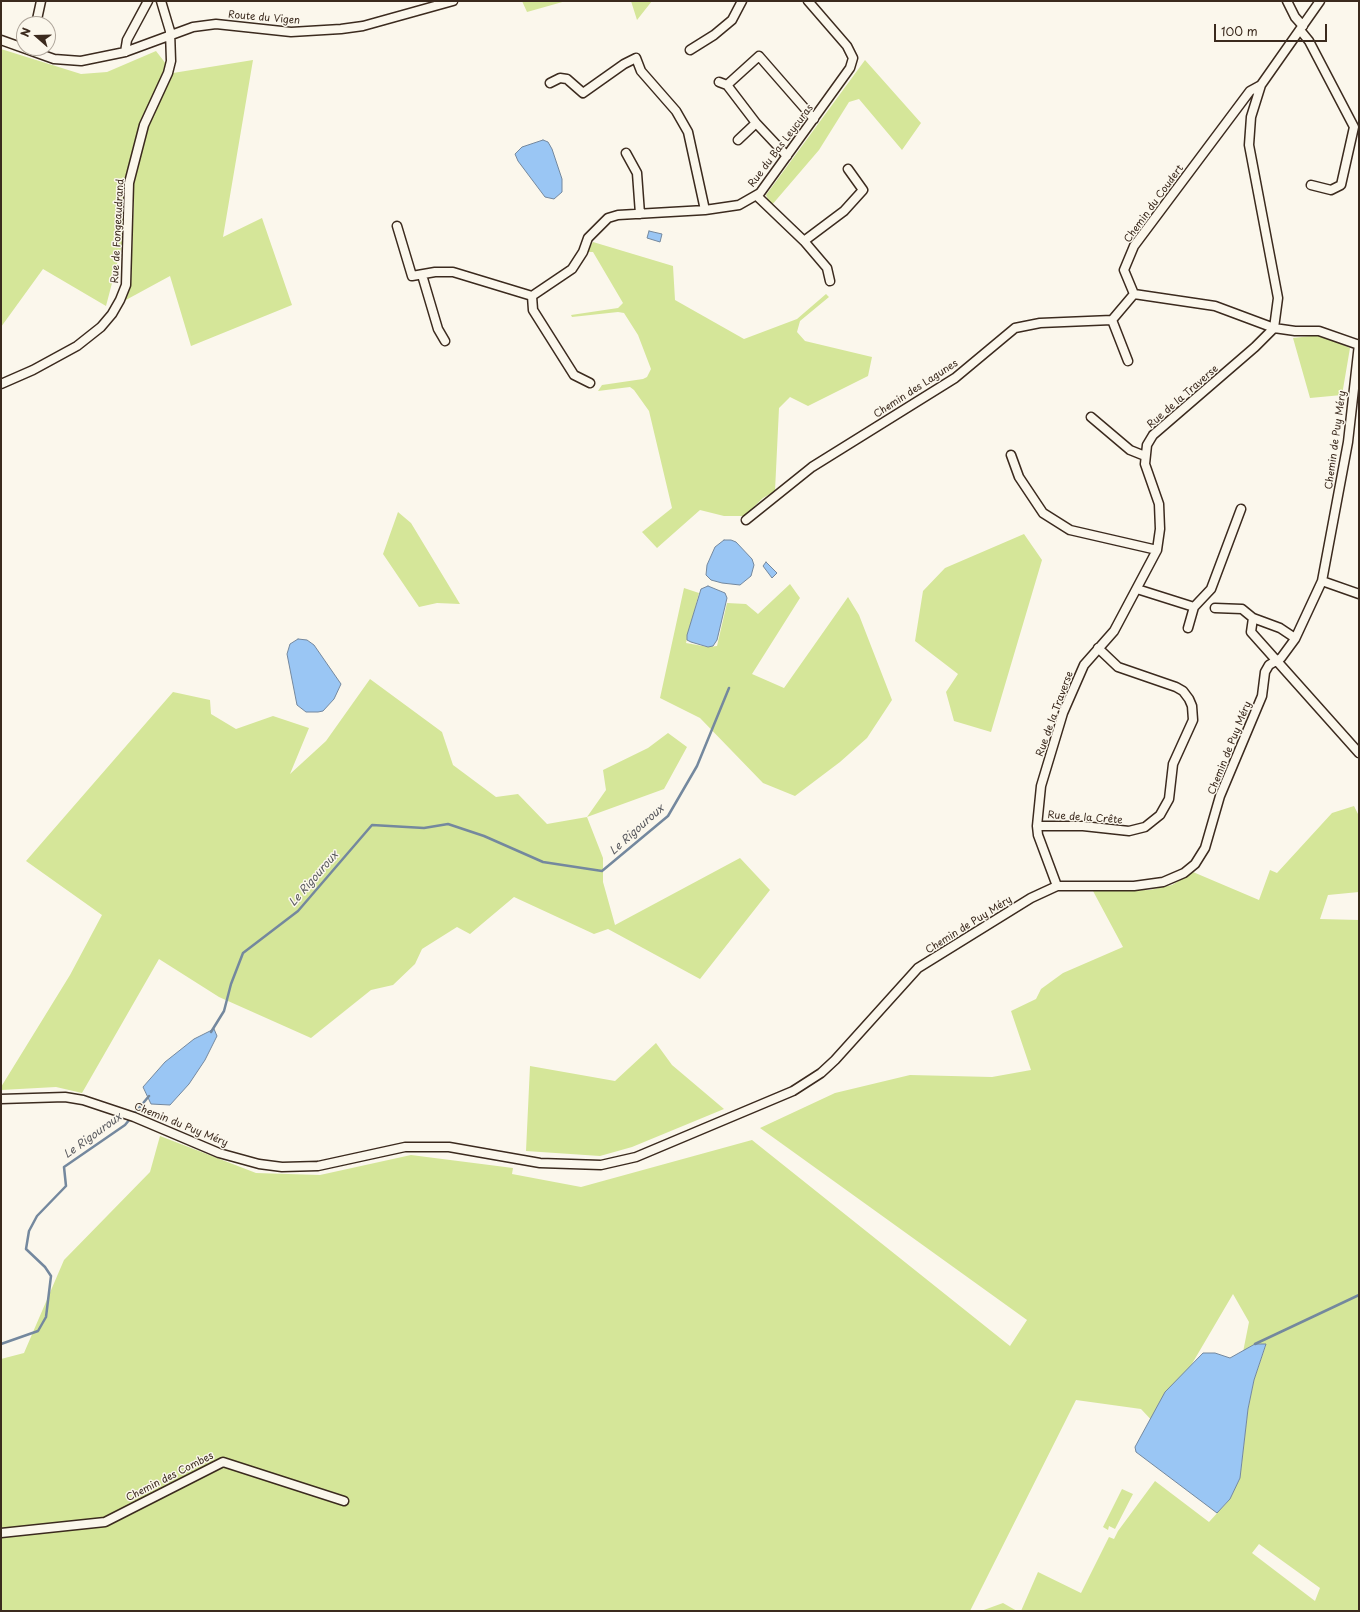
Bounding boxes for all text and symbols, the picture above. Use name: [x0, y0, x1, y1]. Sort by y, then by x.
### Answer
street label: Route du Vigen: [227, 9, 301, 27]
north arrow: [16, 16, 56, 56]
scale bar: [1216, 16, 1329, 42]
text: 100 m: [1221, 22, 1258, 40]
text: N: [16, 25, 35, 39]
street label: Rue du Bas Leycuras: [746, 102, 816, 190]
street label: Chemin du Coudert: [1122, 163, 1186, 245]
street label: Rue de Fongeaudrand: [109, 178, 127, 284]
street label: Chemin des Lagunes: [872, 357, 960, 421]
street label: Rue de la Traverse: [1145, 363, 1221, 431]
street label: Chemin de Puy Méry: [1323, 390, 1349, 490]
street label: Rue de la Traverse: [1034, 670, 1076, 758]
street label: Chemin de Puy Méry: [1206, 700, 1254, 796]
water label: Le Rigouroux: [607, 802, 667, 858]
street label: Rue de la Crête: [1047, 809, 1123, 827]
water label: Le Rigouroux: [287, 849, 341, 909]
street label: Chemin de Puy Méry: [924, 894, 1014, 956]
street label: Chemin du Puy Méry: [132, 1101, 230, 1149]
water label: Le Rigouroux: [61, 1111, 125, 1161]
street label: Chemin des Combes: [124, 1450, 216, 1504]

